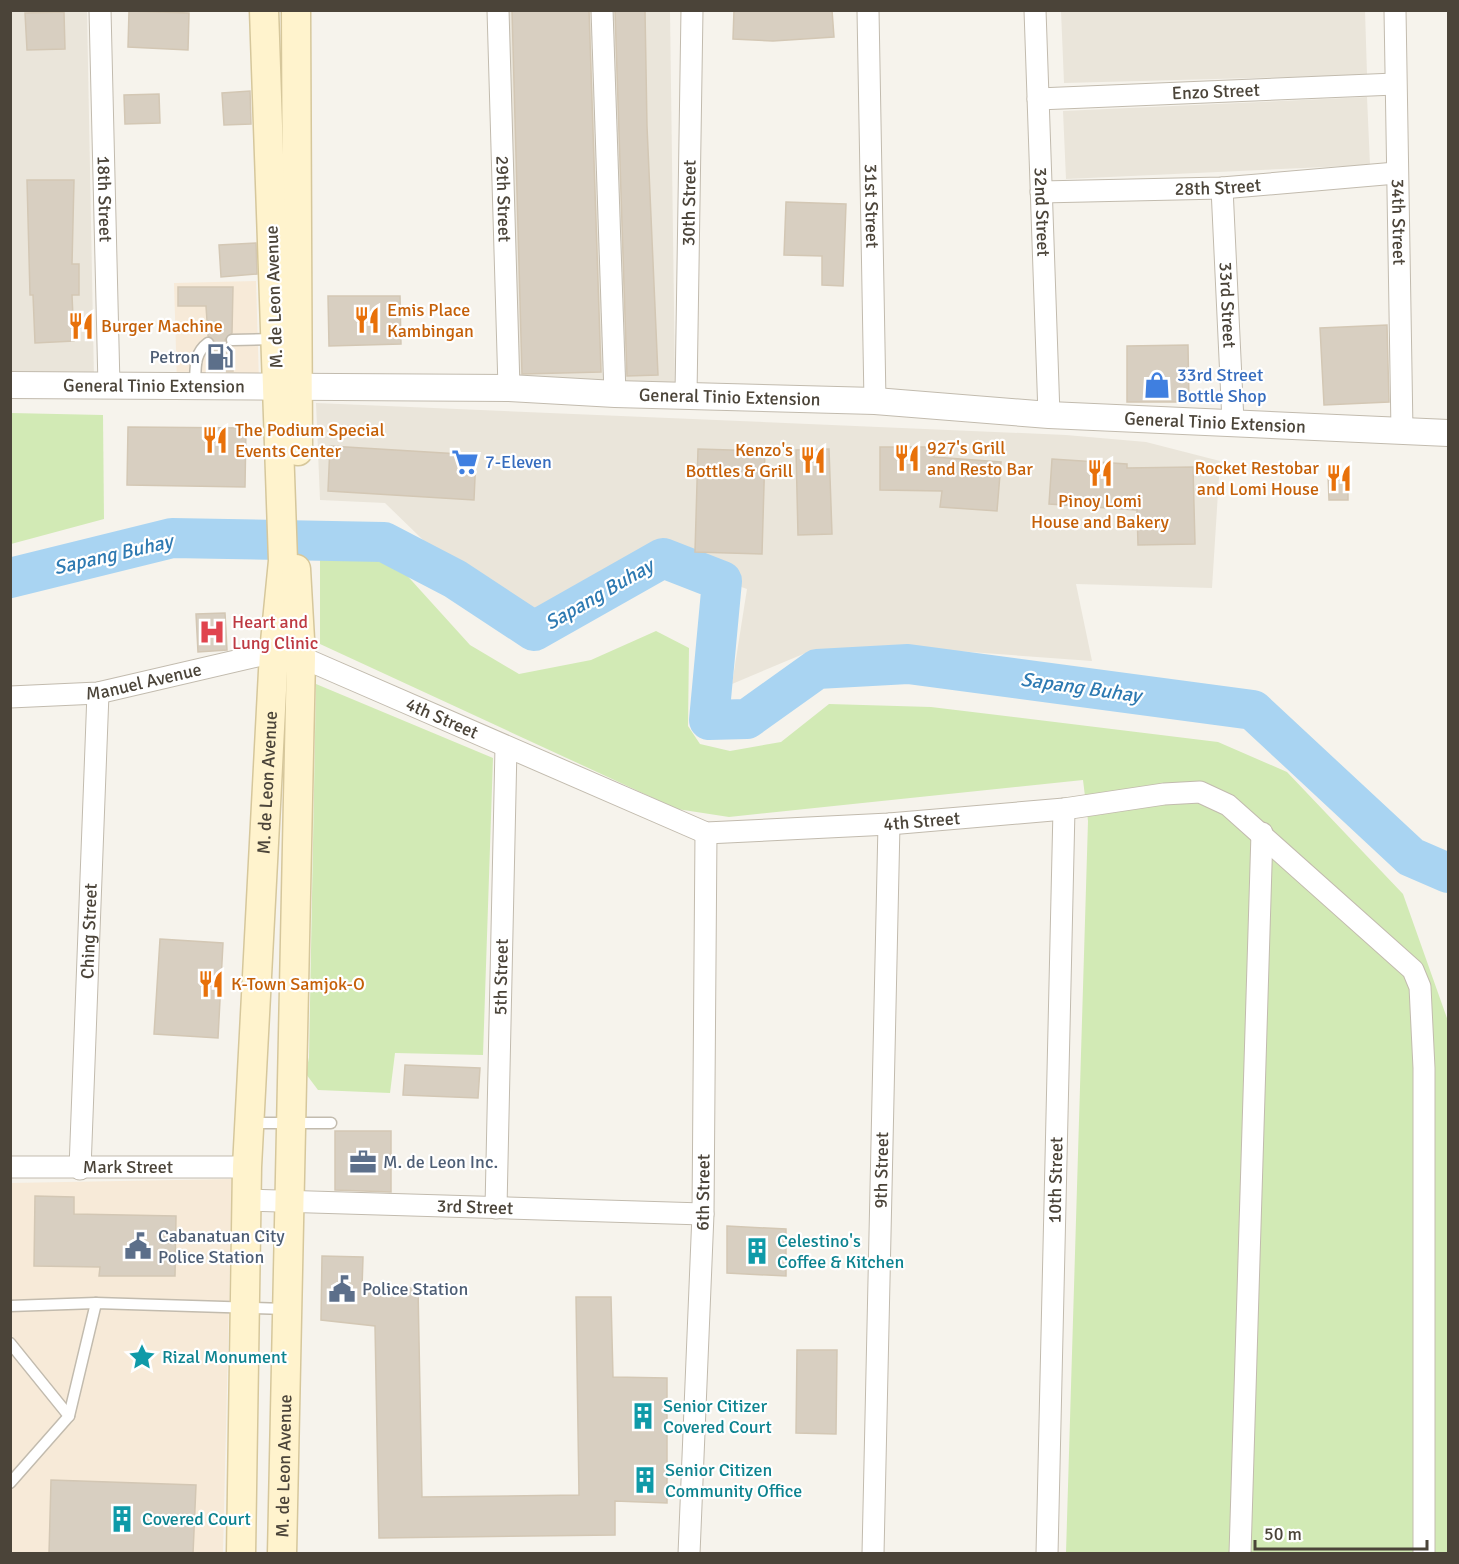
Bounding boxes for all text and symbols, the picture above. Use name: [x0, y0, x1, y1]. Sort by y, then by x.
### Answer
street label: Enzo Street: [1171, 79, 1260, 104]
street label: 18th Street: [92, 155, 117, 242]
street label: 29th Street: [491, 155, 516, 242]
street label: 30th Street: [677, 160, 701, 246]
street label: 31st Street: [860, 163, 883, 248]
street label: 32nd Street: [1029, 167, 1055, 257]
street label: 28th Street: [1174, 174, 1262, 200]
street label: 34th Street: [1387, 179, 1410, 265]
street label: M. de Leon Avenue: [261, 225, 287, 369]
street label: 33rd Street: [1214, 261, 1241, 349]
place label: Emis Place Kambingan: [387, 299, 474, 342]
restaurant icon: Emis Place Kambingan: [352, 305, 382, 335]
restaurant icon: Burger Machine: [66, 311, 96, 341]
place label: Burger Machine: [101, 315, 223, 337]
fuel station icon: Petron: [205, 342, 235, 372]
place label: Petron: [150, 346, 200, 368]
place label: 33rd Street Bottle Shop: [1177, 364, 1266, 407]
shop icon: 33rd Street Bottle Shop: [1142, 370, 1172, 400]
street label: General Tinio Extension: [63, 374, 245, 397]
street label: General Tinio Extension: [639, 384, 821, 411]
street label: General Tinio Extension: [1124, 407, 1306, 438]
place label: The Podium Special Events Center: [235, 419, 385, 462]
restaurant icon: The Podium Special Events Center: [200, 425, 230, 455]
place label: 927's Grill and Resto Bar: [927, 437, 1033, 480]
place label: Kenzo's Bottles & Grill: [685, 439, 793, 482]
restaurant icon: 927's Grill and Resto Bar: [892, 443, 922, 473]
restaurant icon: Kenzo's Bottles & Grill: [798, 445, 828, 475]
supermarket icon: 7-Eleven: [450, 447, 480, 477]
place label: 7-Eleven: [485, 451, 552, 473]
place label: Rocket Restobar and Lomi House: [1194, 457, 1319, 500]
restaurant icon: Pinoy Lomi House and Bakery: [1085, 458, 1115, 488]
restaurant icon: Rocket Restobar and Lomi House: [1324, 463, 1354, 493]
place label: Pinoy Lomi House and Bakery: [1031, 490, 1169, 533]
water label: Sapang Buhay: [51, 528, 177, 580]
water label: Sapang Buhay: [541, 552, 660, 636]
place label: Heart and Lung Clinic: [232, 611, 318, 654]
hospital icon: Heart and Lung Clinic: [197, 617, 227, 647]
street label: Manuel Avenue: [85, 658, 204, 705]
water label: Sapang Buhay: [1019, 667, 1145, 709]
street label: 4th Street: [402, 693, 482, 744]
street label: M. de Leon Avenue: [252, 710, 282, 855]
street label: 4th Street: [883, 807, 961, 835]
street label: Ching Street: [76, 883, 102, 979]
street label: 5th Street: [489, 938, 513, 1016]
restaurant icon: K-Town Samjok-O: [196, 969, 226, 999]
place label: K-Town Samjok-O: [231, 973, 365, 995]
street label: 9th Street: [870, 1131, 893, 1209]
street label: 10th Street: [1044, 1137, 1068, 1224]
office icon: M. de Leon Inc.: [348, 1147, 378, 1177]
place label: M. de Leon Inc.: [383, 1151, 498, 1173]
street label: 6th Street: [691, 1154, 714, 1231]
street label: Mark Street: [83, 1156, 173, 1178]
street label: 3rd Street: [436, 1195, 514, 1219]
place label: Cabanatuan City Police Station: [158, 1225, 285, 1268]
place label: Celestino's Coffee & Kitchen: [777, 1230, 904, 1273]
public building icon: Cabanatuan City Police Station: [123, 1231, 153, 1261]
building icon: Celestino's Coffee & Kitchen: [742, 1236, 772, 1266]
public building icon: Police Station: [327, 1274, 357, 1304]
place label: Police Station: [362, 1278, 468, 1300]
place icon: Rizal Monument: [127, 1342, 157, 1372]
place label: Rizal Monument: [162, 1346, 287, 1368]
street label: M. de Leon Avenue: [271, 1394, 296, 1538]
place label: Senior Citizer Covered Court: [663, 1395, 772, 1438]
building icon: Senior Citizer Covered Court: [628, 1401, 658, 1431]
place label: Senior Citizen Community Office: [665, 1459, 802, 1502]
building icon: Senior Citizen Community Office: [630, 1465, 660, 1495]
building icon: Covered Court: [107, 1504, 137, 1534]
place label: Covered Court: [142, 1508, 251, 1530]
scale bar: [1255, 1513, 1428, 1551]
text: 50 m: [1264, 1523, 1302, 1545]

